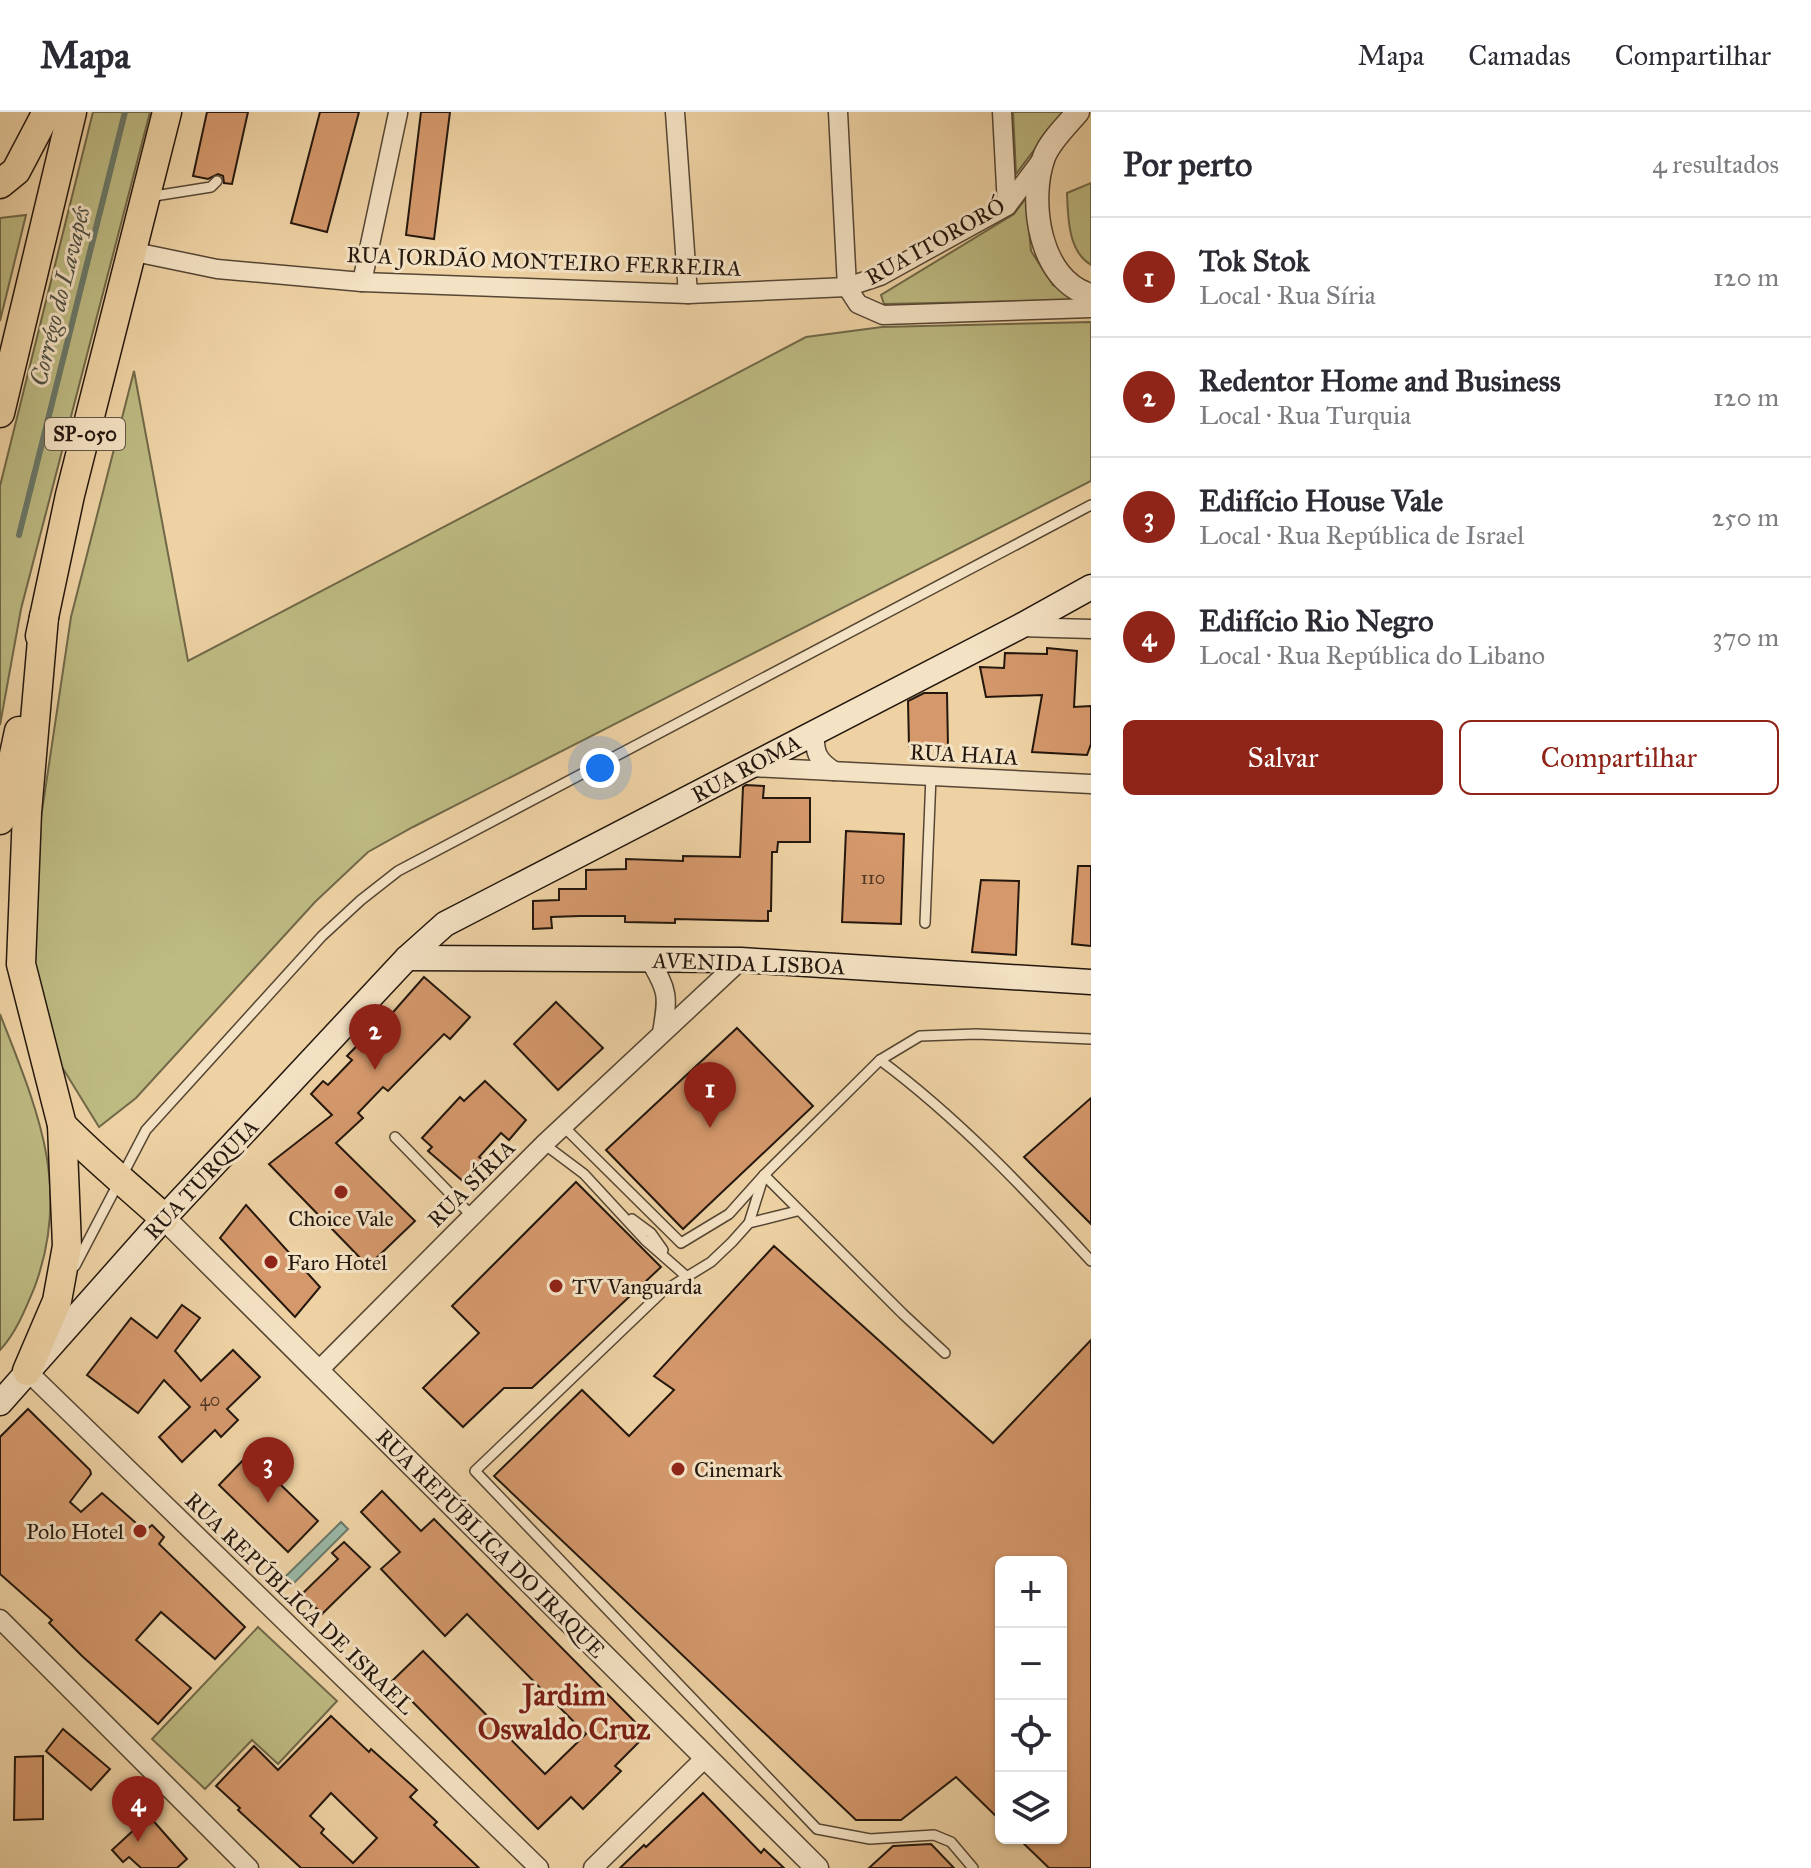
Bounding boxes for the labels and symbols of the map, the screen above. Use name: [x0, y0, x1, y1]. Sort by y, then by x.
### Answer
street label: RUA ITORORÓ: [861, 192, 1010, 291]
water label: Corrégo do Lavapés: [23, 202, 97, 389]
street label: RUA JORDÃO MONTEIRO FERREIRA: [346, 241, 742, 282]
road number: SP-050: [45, 418, 125, 450]
street label: RUA ROMA: [687, 728, 806, 809]
street label: RUA HAIA: [909, 738, 1019, 771]
your location: [580, 748, 620, 788]
house number: 110: [861, 867, 885, 889]
street label: AVENIDA LISBOA: [651, 947, 846, 980]
pin: 2: [349, 1004, 401, 1070]
pin: 1: [684, 1062, 736, 1128]
street label: RUA TURQUIA: [139, 1113, 264, 1245]
street label: RUA SÍRIA: [422, 1134, 521, 1233]
marker: Choice Vale: [332, 1183, 350, 1201]
place label: Choice Vale: [288, 1205, 394, 1232]
place label: Faro Hotel: [287, 1249, 387, 1276]
marker: Faro Hotel: [262, 1253, 280, 1271]
place label: TV Vanguarda: [572, 1273, 703, 1300]
marker: TV Vanguarda: [547, 1277, 565, 1295]
house number: 40: [200, 1389, 220, 1411]
street label: RUA REPÚBLICA DO IRAQUE: [370, 1423, 611, 1664]
pin: 3: [242, 1437, 294, 1503]
place label: Cinemark: [694, 1456, 783, 1483]
marker: Cinemark: [669, 1460, 687, 1478]
street label: RUA REPÚBLICA DE ISRAEL: [179, 1487, 420, 1720]
place label: Polo Hotel: [26, 1518, 124, 1545]
marker: Polo Hotel: [131, 1522, 149, 1540]
district label: Jardim Oswaldo Cruz: [478, 1677, 650, 1747]
pin: 4: [112, 1776, 164, 1842]

